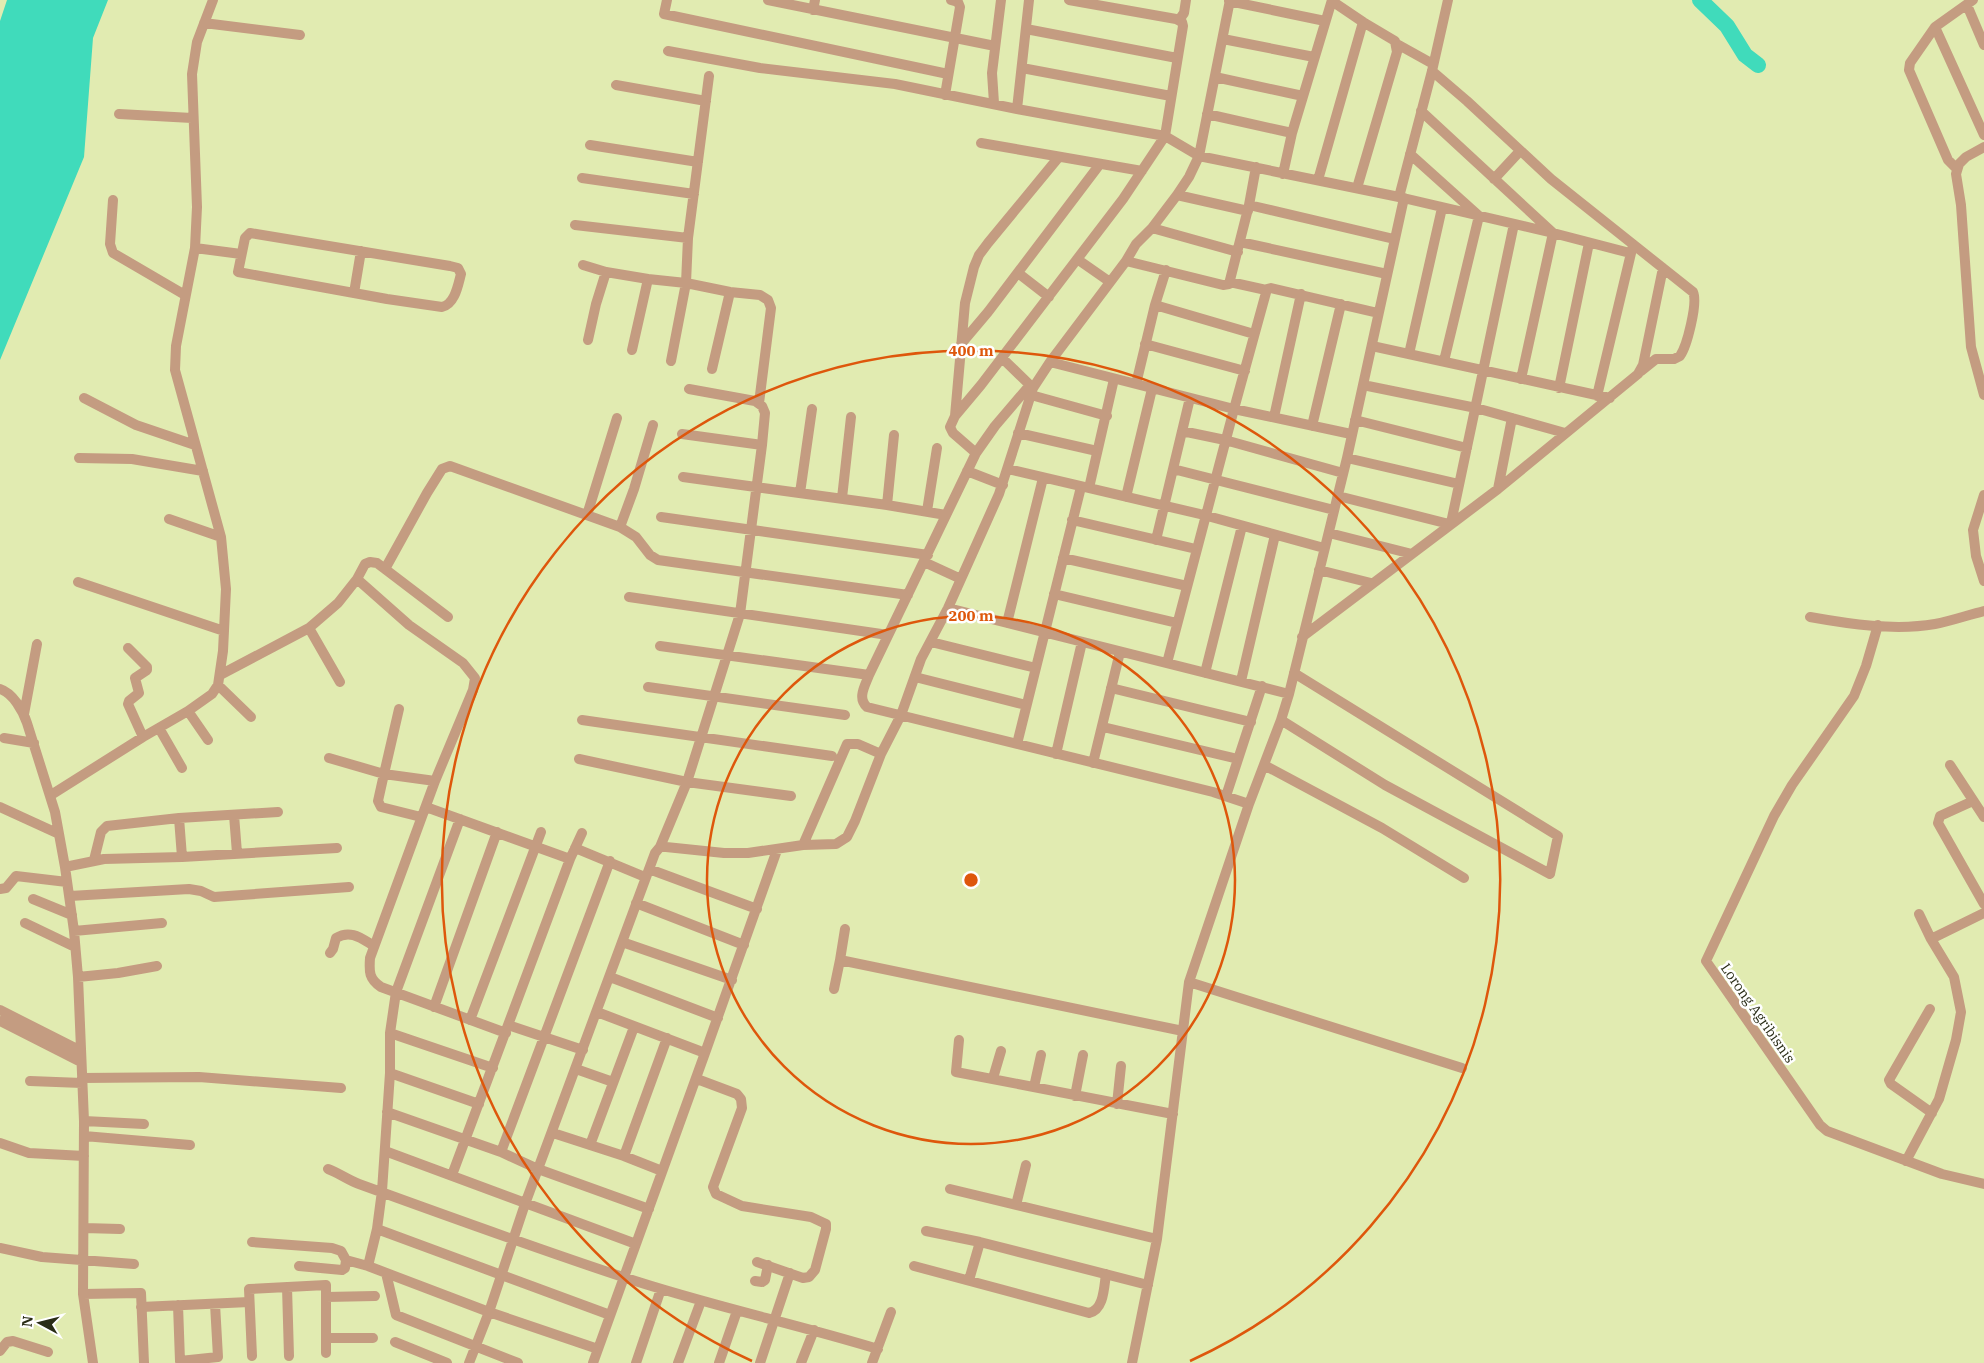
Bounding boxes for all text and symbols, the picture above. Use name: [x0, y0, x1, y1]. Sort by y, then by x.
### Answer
text: 400 m: [948, 341, 994, 360]
text: 200 m: [948, 606, 994, 625]
centre of rings: [962, 871, 980, 889]
street label: Lorong Agribisnis: [1717, 960, 1799, 1067]
north arrow: [15, 1298, 65, 1348]
text: N: [17, 1315, 37, 1328]

